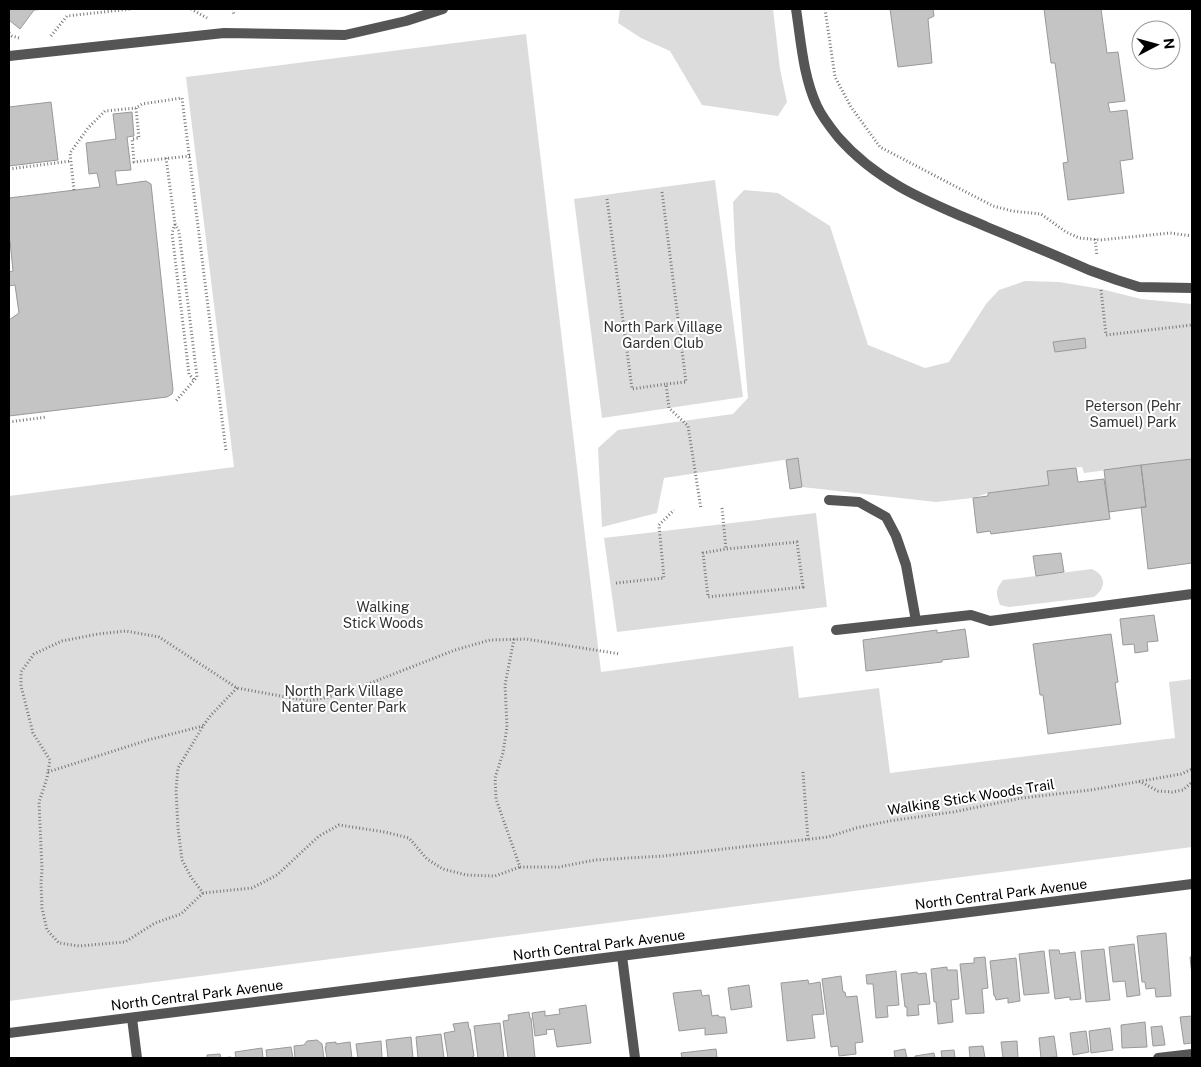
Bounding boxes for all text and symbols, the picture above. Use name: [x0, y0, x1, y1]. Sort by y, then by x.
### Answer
north arrow: [1131, 20, 1181, 70]
text: N: [1160, 37, 1177, 50]
park label: North Park Village Garden Club: [604, 319, 722, 351]
park label: Peterson (Pehr Samuel) Park: [1085, 398, 1181, 430]
park label: Walking Stick Woods: [343, 599, 423, 631]
park label: North Park Village Nature Center Park: [281, 683, 407, 715]
street label: Walking Stick Woods Trail: [886, 776, 1056, 818]
street label: North Central Park Avenue: [914, 875, 1088, 912]
street label: North Central Park Avenue: [512, 926, 686, 963]
street label: North Central Park Avenue: [110, 976, 284, 1013]

